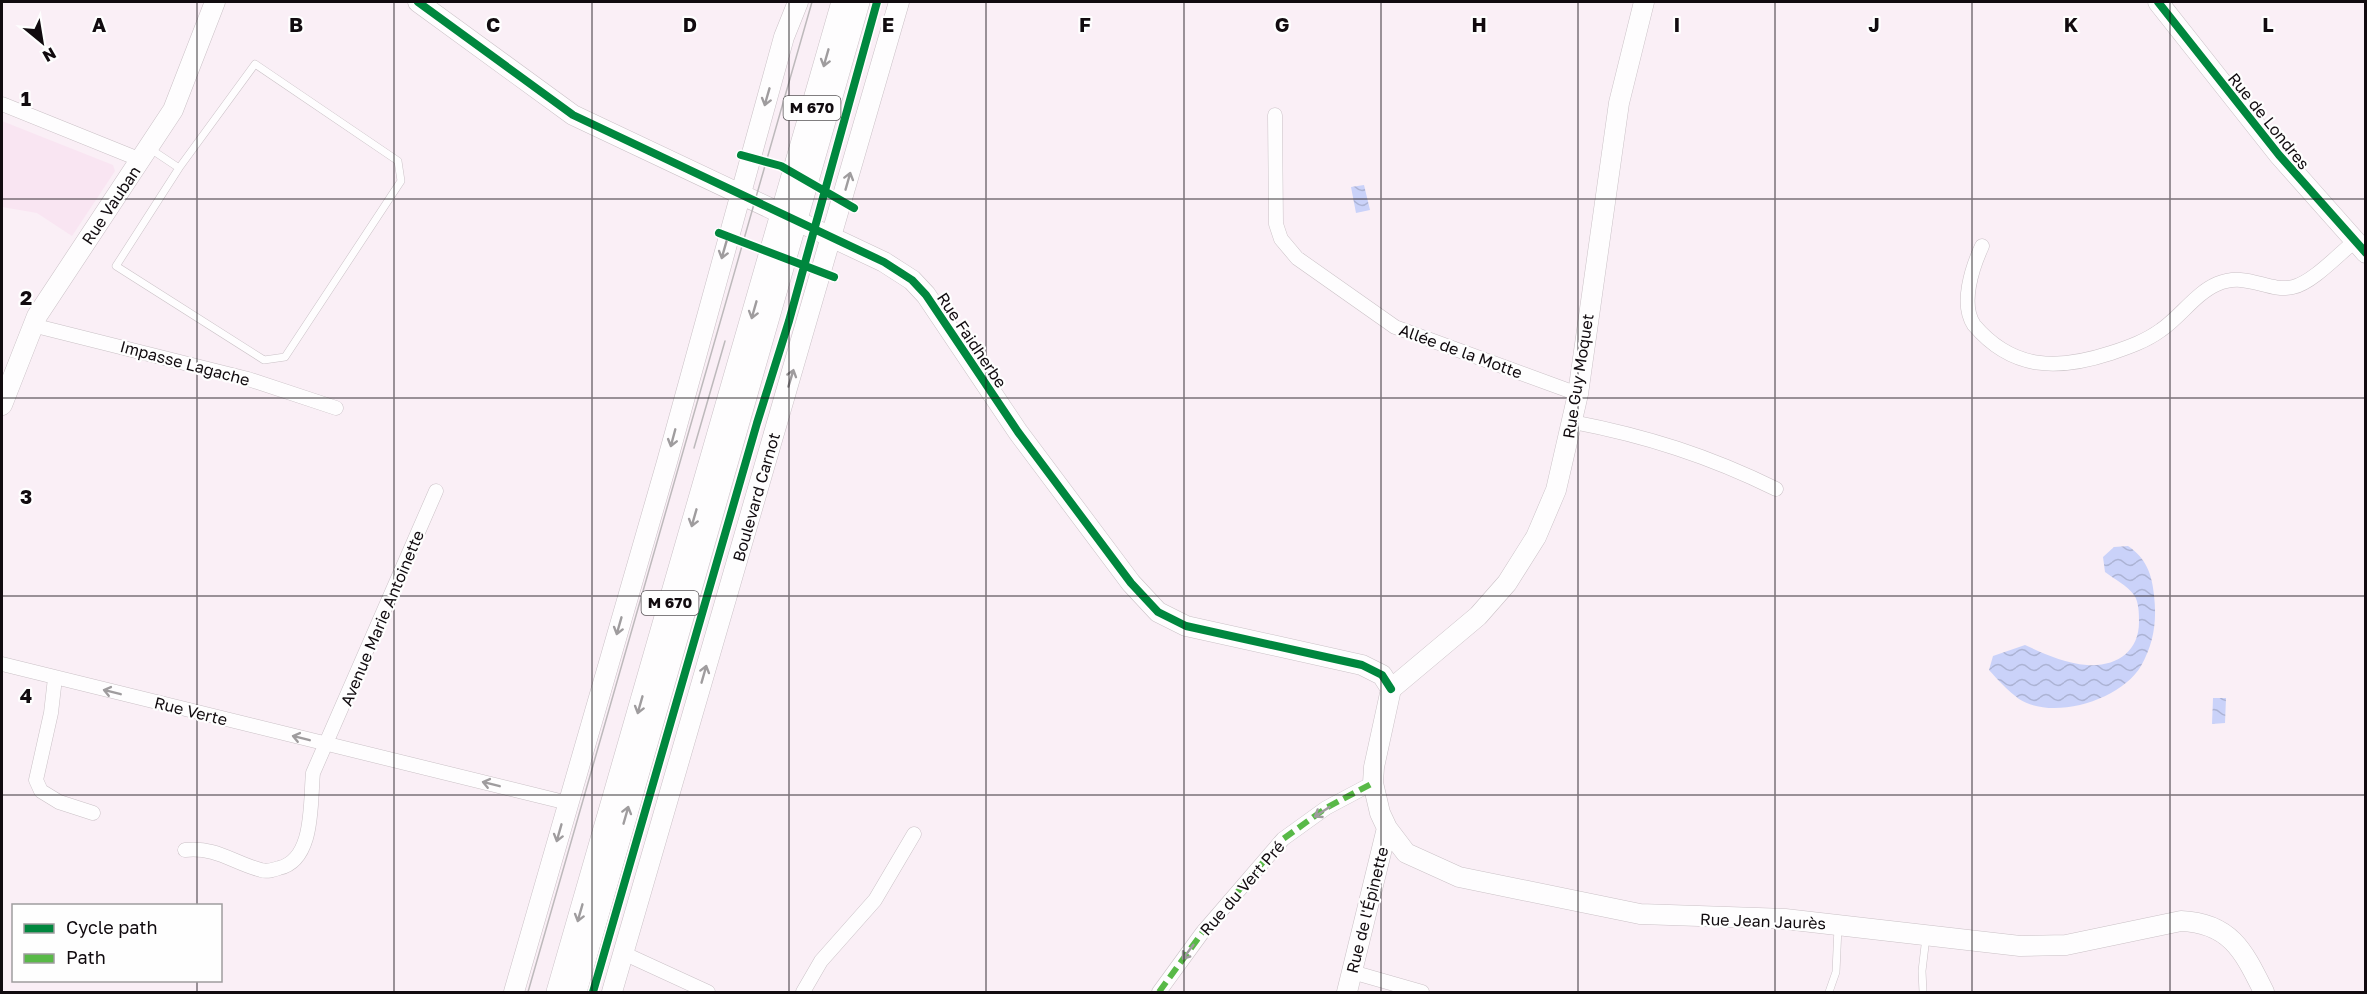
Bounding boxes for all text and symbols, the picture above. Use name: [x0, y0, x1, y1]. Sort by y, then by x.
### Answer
north arrow: [12, 12, 72, 72]
text: A: [92, 12, 106, 36]
text: B: [289, 12, 303, 36]
text: C: [486, 12, 500, 36]
text: D: [683, 12, 697, 36]
text: E: [882, 12, 894, 36]
text: F: [1079, 12, 1091, 36]
text: G: [1275, 12, 1289, 36]
text: H: [1471, 12, 1487, 36]
text: I: [1674, 12, 1680, 36]
text: J: [1868, 12, 1880, 36]
text: K: [2064, 12, 2079, 36]
text: L: [2262, 12, 2274, 36]
text: N: [39, 43, 60, 67]
one-way arrow: [820, 48, 831, 67]
street label: Rue de Londres: [2224, 69, 2314, 173]
text: 1: [21, 86, 31, 110]
one-way arrow: [761, 87, 772, 106]
road number: M 670: [784, 96, 840, 120]
street label: Rue Vauban: [77, 162, 145, 248]
one-way arrow: [843, 172, 854, 191]
one-way arrow: [718, 240, 729, 259]
text: 2: [20, 285, 32, 309]
street label: Rue Faidherbe: [933, 289, 1011, 391]
one-way arrow: [748, 300, 759, 319]
street label: Rue Guy Moquet: [1558, 312, 1598, 440]
street label: Allée de la Motte: [1397, 319, 1525, 383]
street label: Impasse Lagache: [118, 336, 252, 390]
one-way arrow: [786, 369, 797, 388]
one-way arrow: [667, 428, 678, 447]
street label: Boulevard Carnot: [728, 430, 784, 564]
text: 3: [20, 484, 32, 508]
one-way arrow: [688, 508, 699, 527]
street label: Avenue Marie Antoinette: [336, 527, 428, 709]
road number: M 670: [642, 591, 698, 615]
one-way arrow: [613, 616, 624, 635]
one-way arrow: [699, 665, 710, 684]
text: 4: [20, 683, 32, 707]
one-way arrow: [103, 685, 122, 697]
street label: Rue Verte: [152, 692, 230, 730]
one-way arrow: [634, 695, 645, 714]
one-way arrow: [292, 732, 311, 744]
one-way arrow: [481, 778, 500, 790]
one-way arrow: [621, 806, 633, 825]
one-way arrow: [1314, 806, 1331, 818]
one-way arrow: [553, 823, 564, 842]
street label: Rue du Vert Pré: [1195, 837, 1289, 939]
street label: Rue de l'Épinette: [1342, 845, 1392, 975]
one-way arrow: [574, 903, 585, 922]
legend: [12, 904, 222, 982]
street label: Rue Jean Jaurès: [1700, 909, 1826, 933]
text: Cycle path: [66, 916, 158, 938]
one-way arrow: [1182, 943, 1194, 959]
text: Path: [66, 946, 106, 968]

